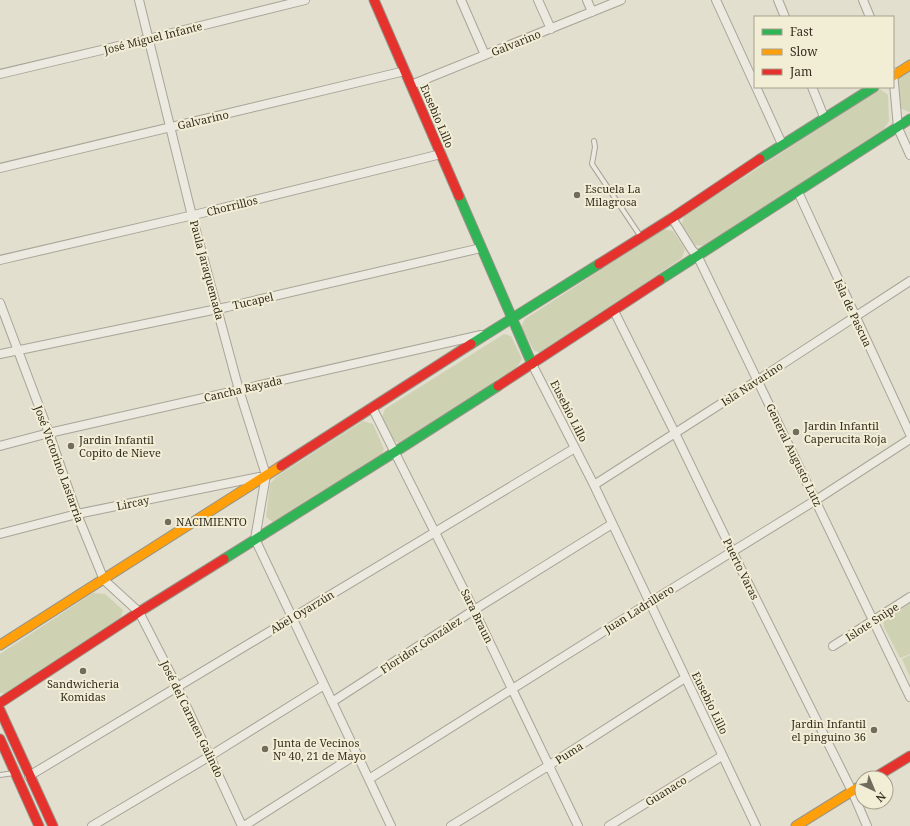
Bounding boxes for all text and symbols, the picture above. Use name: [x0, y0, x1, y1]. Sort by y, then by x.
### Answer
legend: [754, 16, 894, 88]
street label: José Miguel Infante: [101, 18, 204, 57]
text: Fast: [790, 23, 813, 40]
street label: Galvarino: [489, 26, 543, 59]
text: Slow: [790, 43, 818, 60]
text: Jam: [789, 63, 812, 80]
street label: Eusebio Lillo: [417, 82, 458, 150]
street label: Galvarino: [176, 106, 230, 133]
place label: Escuela La Milagrosa: [585, 181, 641, 209]
marker: Escuela La Milagrosa: [572, 190, 582, 200]
street label: Chorrillos: [205, 192, 259, 219]
street label: Paula Jaraquemada: [187, 218, 228, 321]
street label: Isla de Pascua: [831, 276, 876, 349]
street label: Tucapel: [231, 288, 275, 312]
street label: Isla Navarino: [718, 358, 785, 409]
street label: Cancha Rayada: [202, 372, 284, 405]
street label: Eusebio Lillo: [547, 377, 591, 444]
street label: General Augusto Lutz: [763, 401, 826, 509]
street label: José Victorino Lastarria: [31, 402, 88, 525]
place label: Jardin Infantil Caperucita Roja: [803, 418, 887, 446]
marker: Jardin Infantil Caperucita Roja: [791, 427, 801, 437]
place label: Jardin Infantil Copito de Nieve: [78, 432, 161, 460]
marker: Jardin Infantil Copito de Nieve: [66, 441, 76, 451]
street label: Lircay: [115, 492, 151, 513]
place label: NACIMIENTO: [176, 514, 247, 529]
marker: NACIMIENTO: [163, 517, 173, 527]
street label: Puerto Varas: [720, 535, 763, 602]
street label: Juan Ladrillero: [600, 581, 677, 637]
street label: Sara Braun: [458, 586, 497, 645]
street label: Abel Oyarzún: [267, 587, 337, 637]
street label: Islote Snipe: [842, 599, 901, 644]
street label: Floridor González: [377, 613, 464, 677]
street label: José del Carmen Galindo: [157, 657, 227, 780]
marker: Sandwicheria Komidas: [78, 666, 88, 676]
street label: Eusebio Lillo: [689, 669, 732, 737]
place label: Sandwicheria Komidas: [47, 676, 119, 704]
place label: Jardin Infantil el pinguino 36: [790, 716, 867, 744]
marker: Jardin Infantil el pinguino 36: [869, 725, 879, 735]
place label: Junta de Vecinos Nº 40, 21 de Mayo: [272, 735, 366, 763]
street label: Puma: [552, 738, 585, 767]
marker: Junta de Vecinos Nº 40, 21 de Mayo: [260, 744, 270, 754]
north arrow: [854, 770, 894, 810]
street label: Guanaco: [642, 772, 689, 809]
text: N: [873, 789, 890, 806]

